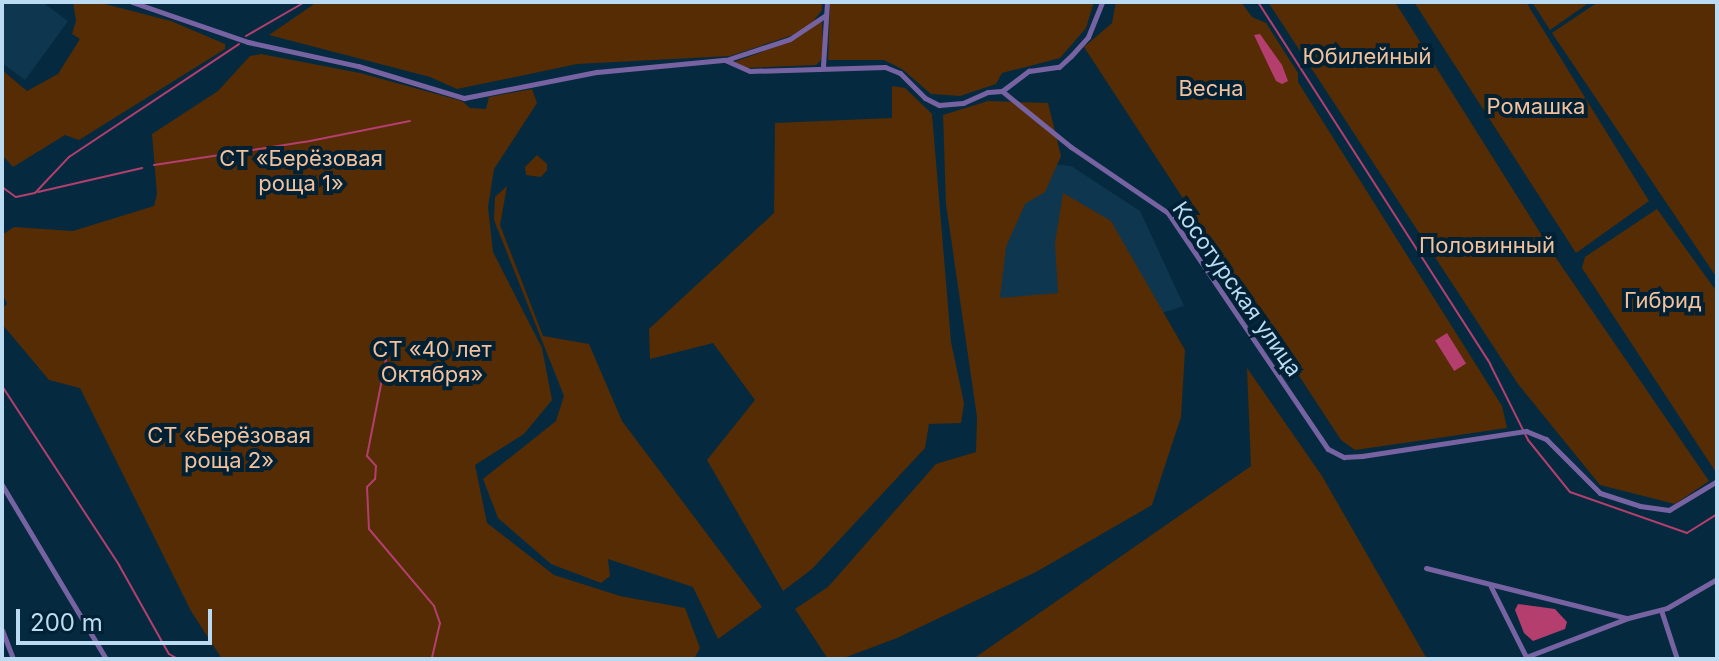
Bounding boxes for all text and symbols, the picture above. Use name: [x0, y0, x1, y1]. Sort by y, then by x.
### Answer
park label: Юбилейный: [1302, 44, 1432, 70]
park label: Весна: [1178, 76, 1244, 102]
park label: Ромашка: [1487, 94, 1585, 120]
park label: СТ «Берёзовая роща 1»: [219, 145, 383, 196]
street label: Косотурская улица: [1167, 197, 1307, 381]
park label: Половинный: [1419, 233, 1555, 259]
park label: Гибрид: [1624, 288, 1702, 314]
park label: СТ «40 лет Октября»: [372, 336, 492, 388]
park label: СТ «Берёзовая роща 2»: [147, 422, 311, 474]
scale bar: [20, 593, 216, 643]
text: 200 m: [30, 608, 103, 637]

